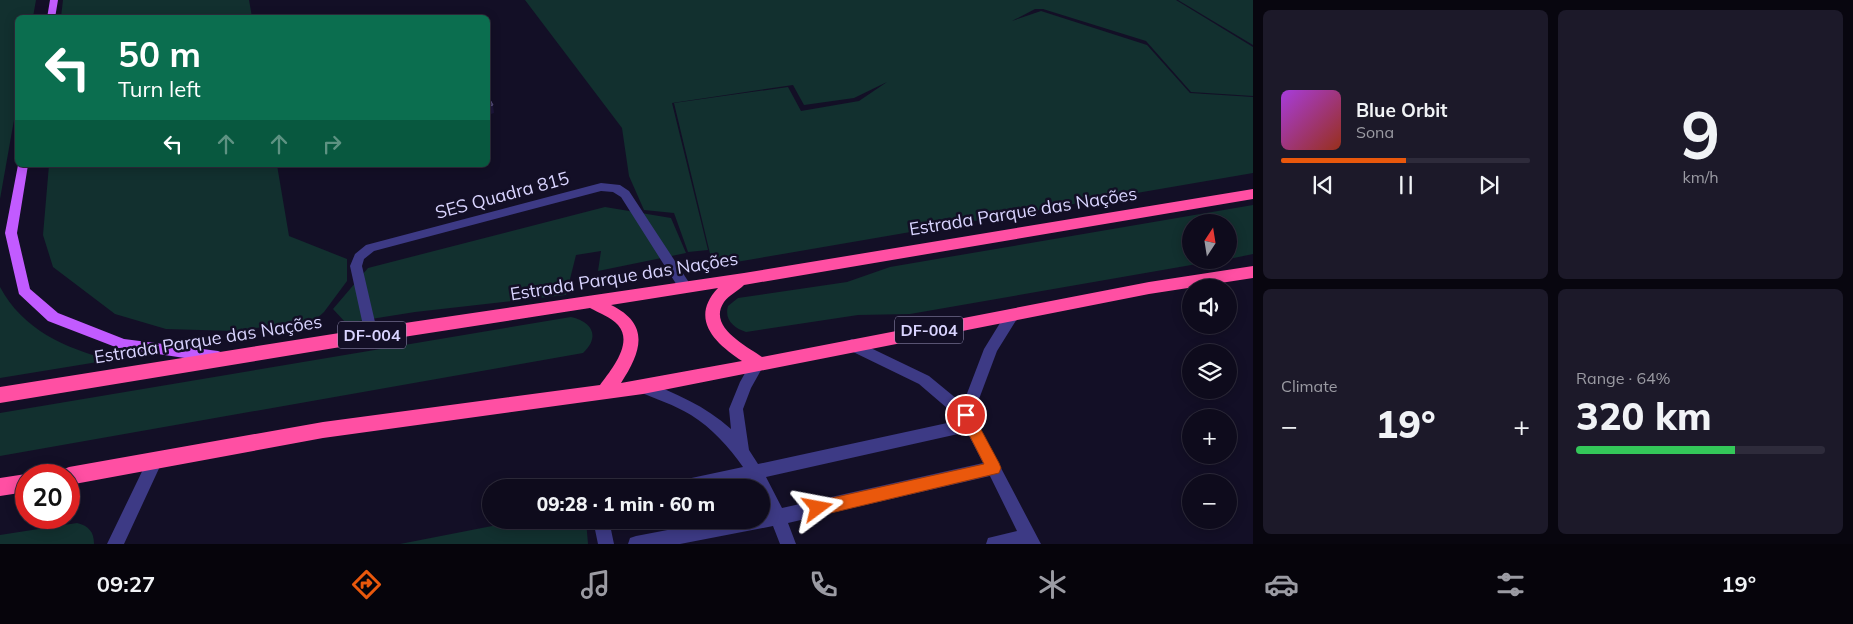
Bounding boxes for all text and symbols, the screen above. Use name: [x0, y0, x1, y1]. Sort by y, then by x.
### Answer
text: 50 m: [118, 32, 201, 76]
icon: left: [35, 35, 100, 100]
text: Turn left: [118, 75, 201, 103]
text: 9: [1681, 94, 1720, 175]
text: Blue Orbit: [1356, 98, 1447, 122]
text: Sona: [1356, 122, 1394, 142]
icon: left: [159, 130, 187, 158]
icon: ahead: [212, 130, 240, 158]
icon: ahead: [265, 130, 293, 158]
icon: right: [318, 130, 346, 158]
street label: SES Quadra 815: [432, 166, 572, 224]
text: km/h: [1682, 167, 1719, 187]
icon: previous: [1309, 171, 1337, 199]
icon: pause: [1392, 171, 1420, 199]
icon: next: [1475, 171, 1503, 199]
street label: Estrada Parque das Nações: [907, 182, 1139, 240]
north arrow: [1182, 214, 1238, 269]
map controls: [1182, 214, 1237, 529]
street label: Estrada Parque das Nações: [508, 247, 740, 305]
button: sound: [1182, 279, 1237, 334]
street label: Estrada Parque das Nações: [92, 310, 324, 368]
road number: DF-004: [895, 316, 963, 344]
road number: DF-004: [338, 322, 406, 348]
button: layers: [1182, 344, 1237, 399]
text: Range · 64%: [1576, 368, 1671, 388]
text: Climate: [1281, 376, 1337, 396]
text: 320 km: [1576, 392, 1712, 440]
pin: [945, 394, 987, 436]
text: 19°: [1375, 400, 1436, 448]
icon: arrive: [952, 401, 980, 429]
text: −: [1281, 408, 1298, 443]
text: +: [1513, 408, 1530, 443]
button: +: [1182, 409, 1237, 464]
speed limit sign: 20: [15, 464, 80, 529]
button: −: [1182, 474, 1237, 529]
position arrow: [791, 481, 843, 533]
text: 09:28 · 1 min · 60 m: [537, 492, 715, 516]
icon: directions: [349, 567, 384, 602]
icon: music: [578, 567, 613, 602]
icon: phone: [806, 567, 841, 602]
icon: climate: [1035, 567, 1070, 602]
icon: car: [1264, 567, 1299, 602]
icon: filters: [1493, 567, 1528, 602]
text: 09:27: [97, 570, 155, 598]
text: 19°: [1721, 570, 1756, 598]

